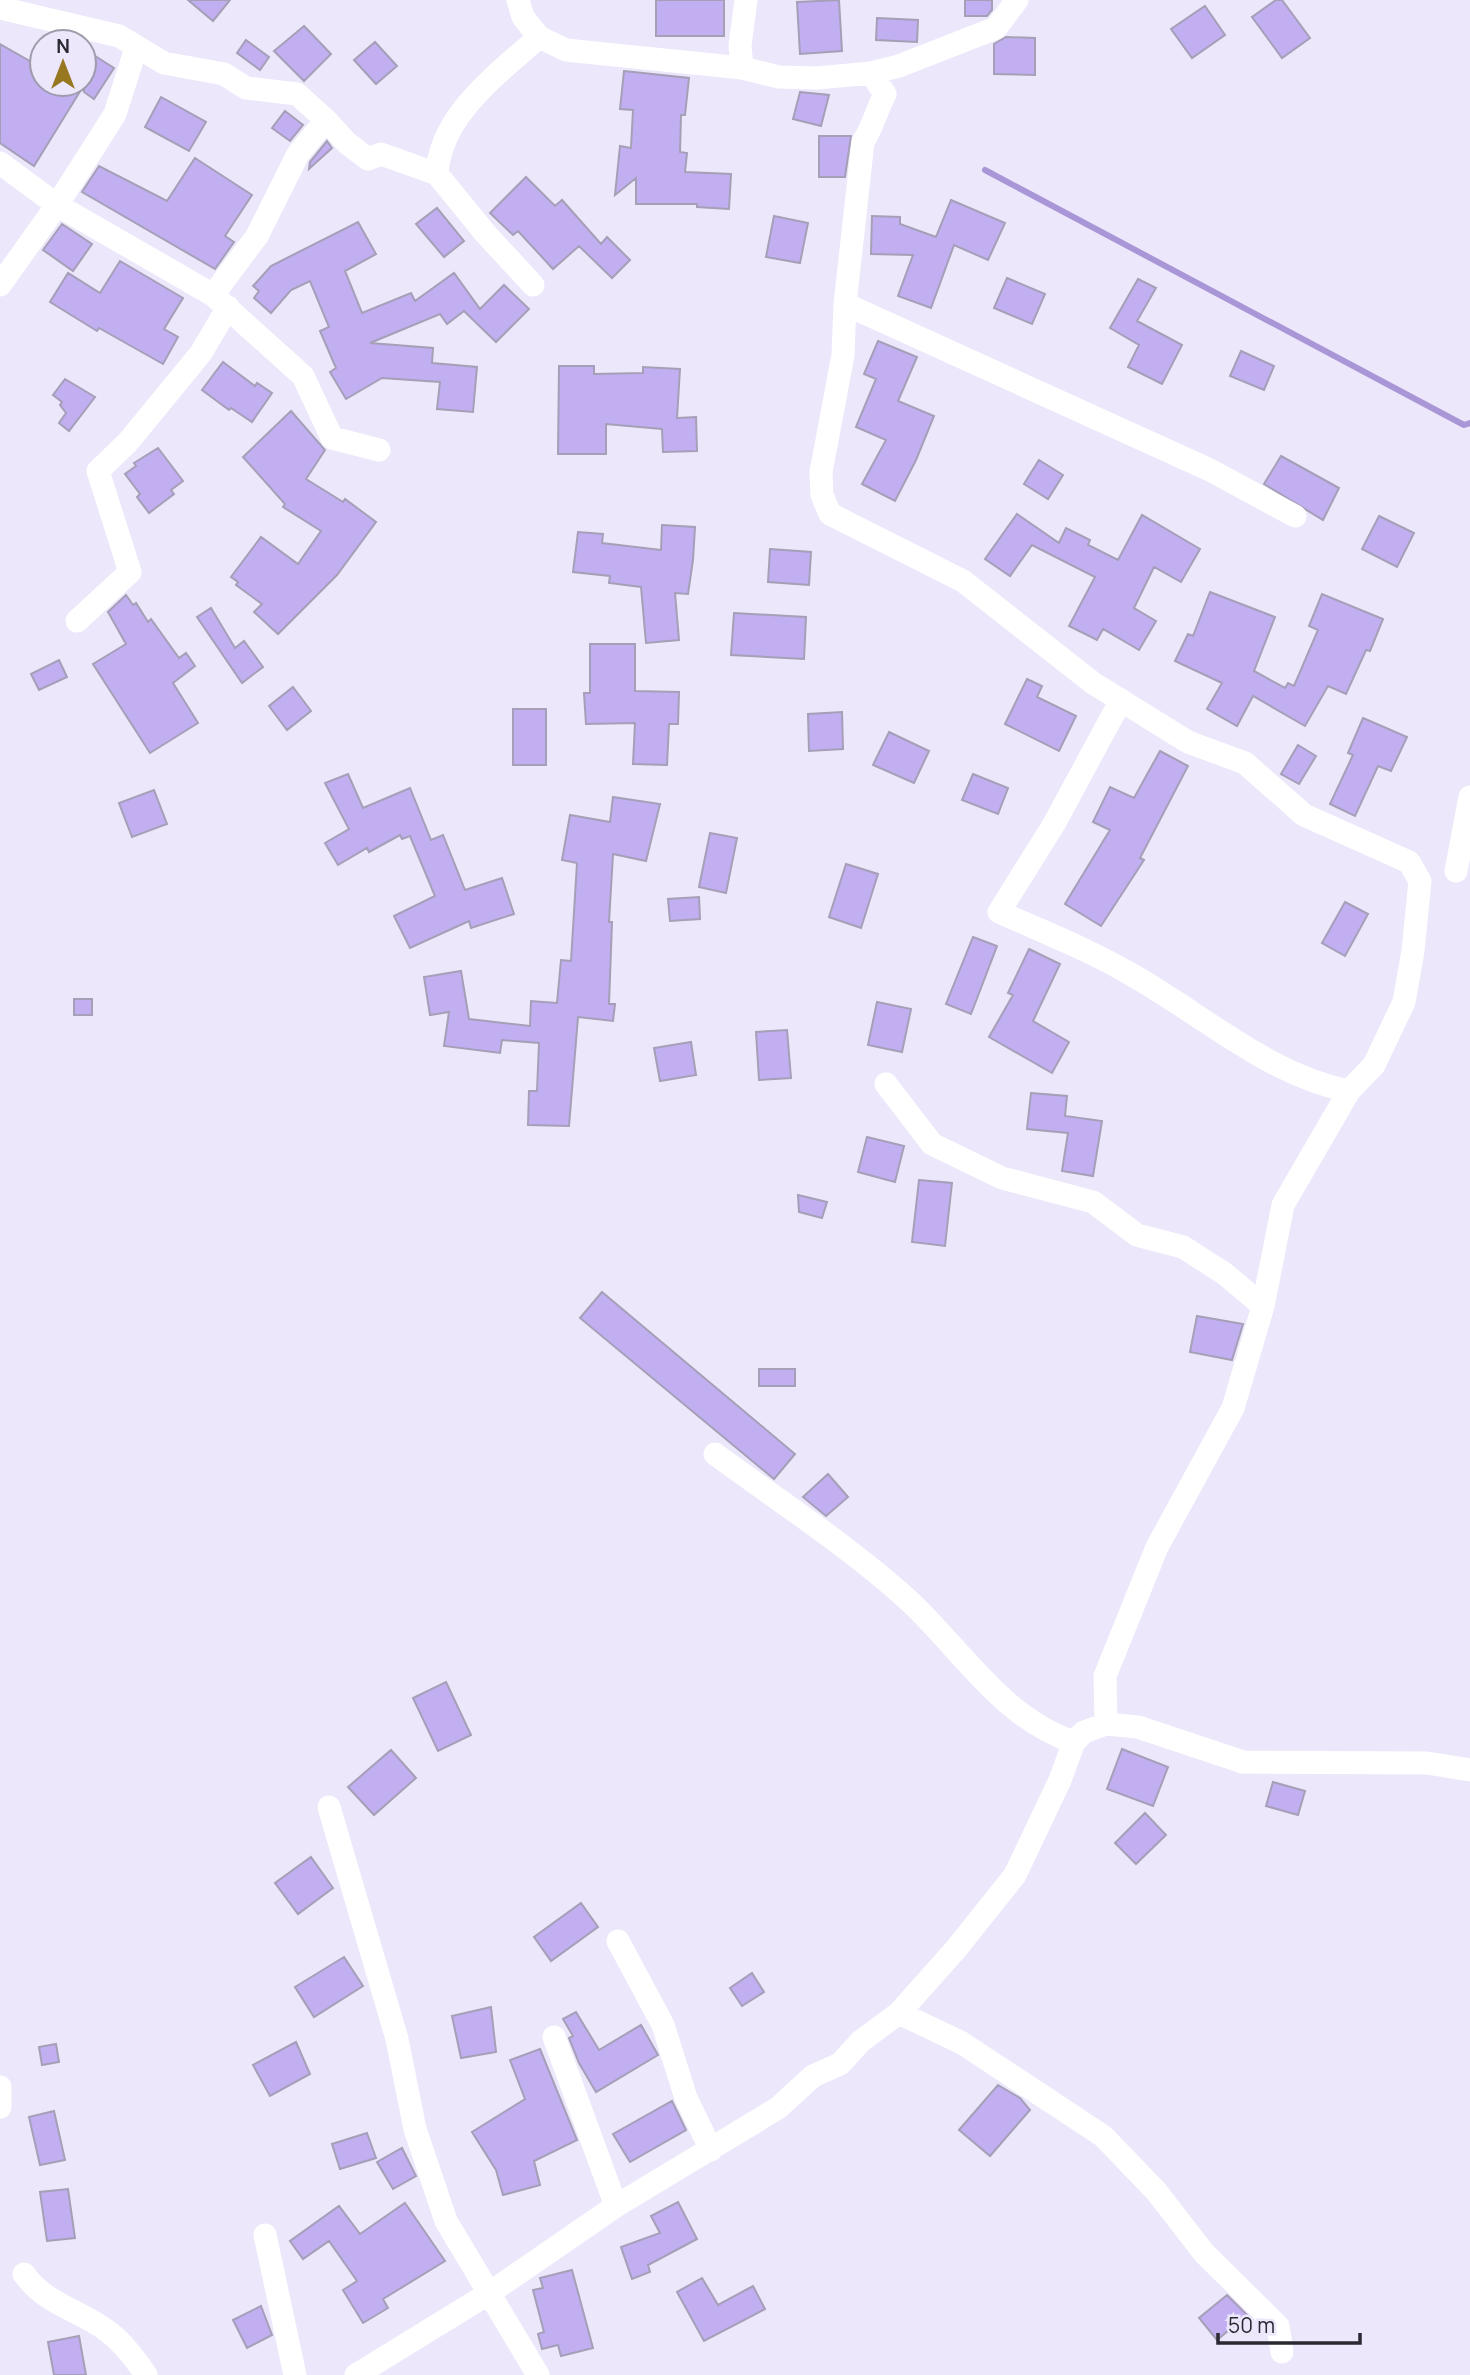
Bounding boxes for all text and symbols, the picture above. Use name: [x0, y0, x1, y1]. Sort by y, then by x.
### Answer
north arrow: [28, 28, 98, 98]
text: N: [56, 33, 70, 59]
scale bar: [1218, 2302, 1360, 2346]
text: 50 m: [1228, 2311, 1275, 2339]

